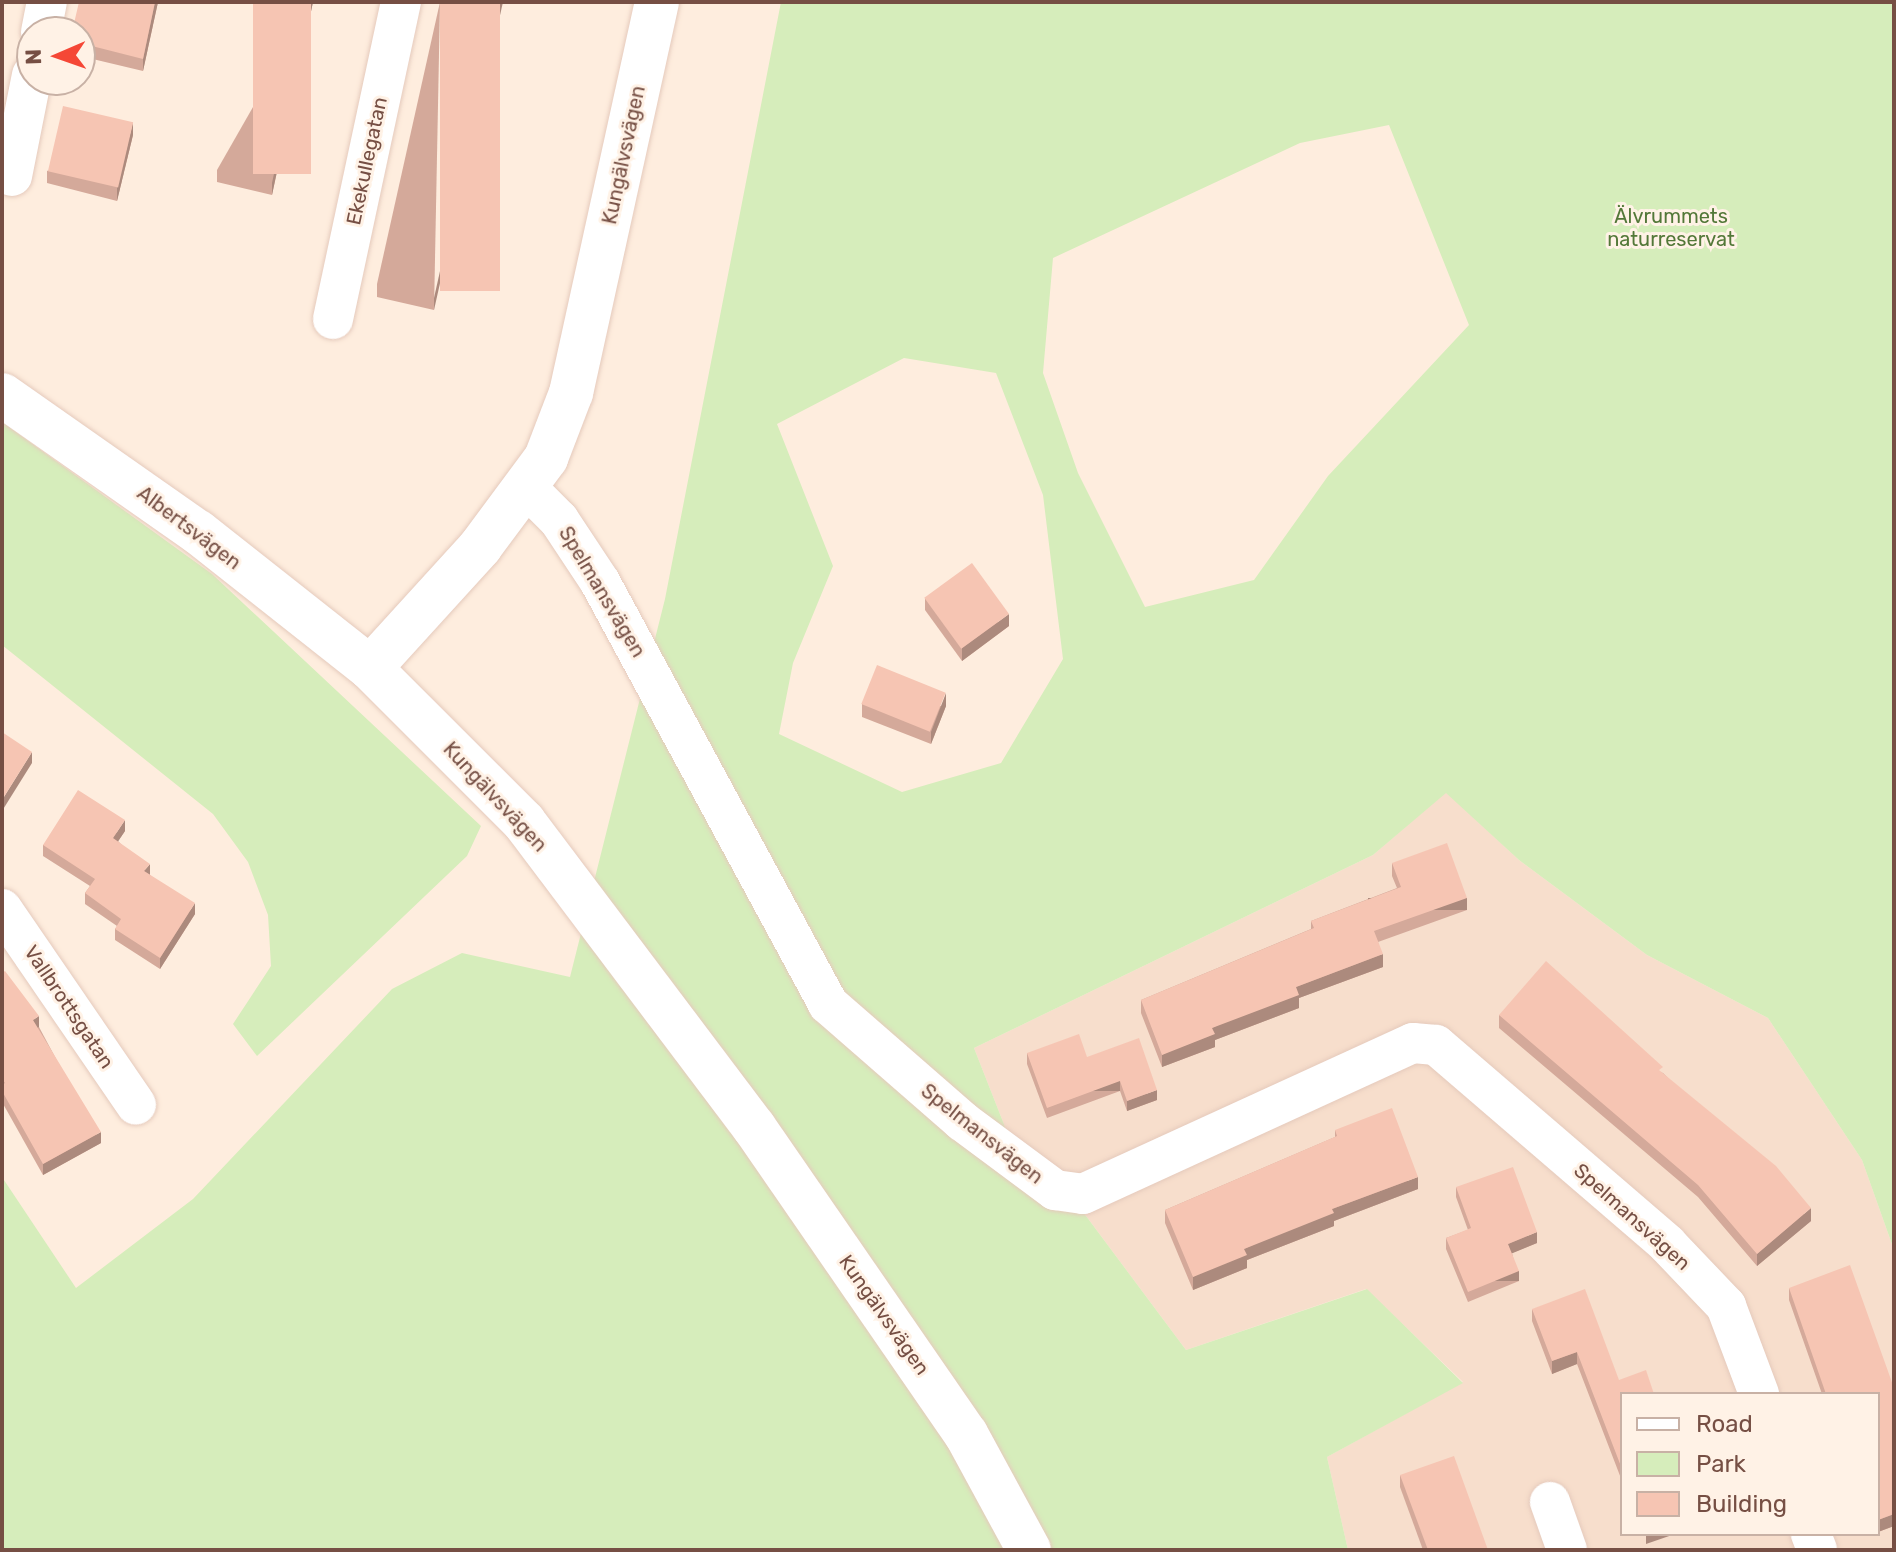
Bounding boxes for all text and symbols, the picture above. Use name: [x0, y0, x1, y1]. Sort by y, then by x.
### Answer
north arrow: [16, 16, 96, 96]
text: N: [20, 48, 47, 65]
street label: Kungälvsvägen: [598, 83, 650, 227]
street label: Ekekullegatan: [342, 95, 392, 227]
park label: Älvrummets naturreservat: [1607, 204, 1735, 251]
street label: Albertsvägen: [132, 481, 246, 575]
street label: Spelmansvägen: [554, 522, 650, 662]
street label: Kungälvsvägen: [438, 737, 552, 857]
street label: Vallbrottsgatan: [19, 941, 119, 1073]
street label: Spelmansvägen: [916, 1079, 1048, 1189]
street label: Spelmansvägen: [1569, 1159, 1695, 1275]
street label: Kungälvsvägen: [834, 1250, 934, 1380]
legend: [1620, 1392, 1880, 1536]
text: Road: [1696, 1410, 1753, 1438]
text: Park: [1696, 1450, 1746, 1478]
text: Building: [1696, 1490, 1787, 1518]

